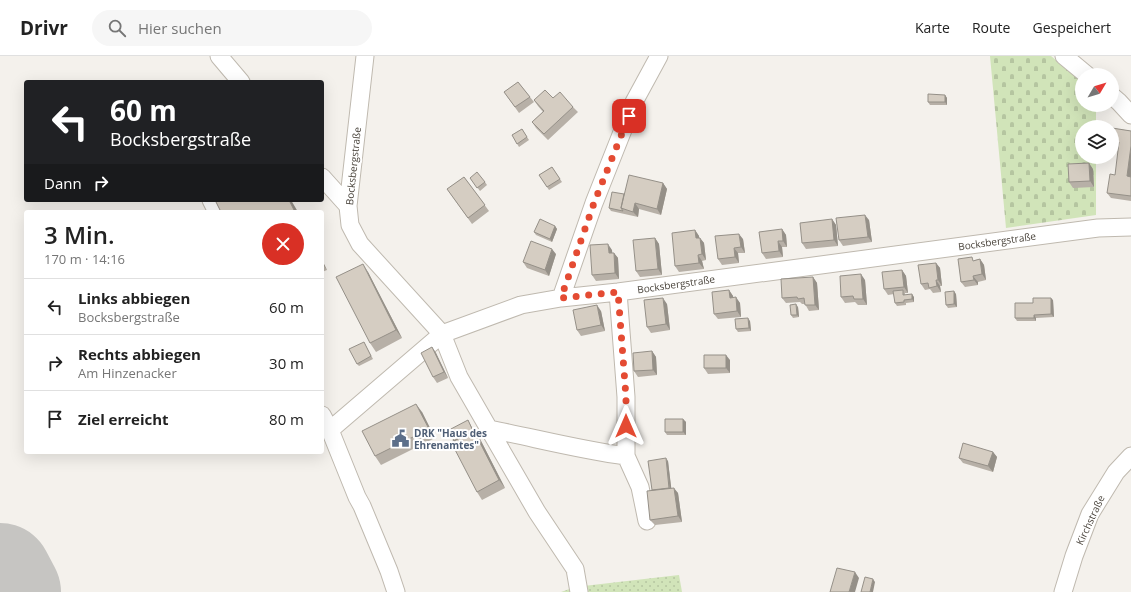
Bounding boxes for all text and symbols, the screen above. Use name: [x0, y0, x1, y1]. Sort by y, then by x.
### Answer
search box: [92, 10, 372, 46]
text: Drivr: [20, 15, 68, 41]
icon: search: [106, 17, 128, 39]
text: Hier suchen: [138, 18, 222, 38]
text: Karte: [915, 18, 950, 37]
text: Route: [972, 18, 1010, 37]
text: Gespeichert: [1032, 18, 1111, 37]
north arrow: [1075, 68, 1119, 112]
map controls: [1075, 68, 1119, 164]
text: 60 m: [110, 91, 177, 129]
icon: left: [44, 96, 96, 148]
pin: [612, 99, 646, 133]
icon: arrive: [618, 105, 640, 127]
button: layers: [1075, 120, 1119, 164]
street label: Bocksbergstraße: [342, 126, 364, 206]
text: Bocksbergstraße: [110, 127, 251, 151]
icon: right: [90, 172, 112, 194]
text: Dann: [44, 173, 82, 193]
text: 3 Min.: [44, 218, 115, 251]
button: close: [262, 223, 304, 265]
street label: Bocksbergstraße: [957, 229, 1037, 253]
text: 170 m · 14:16: [44, 250, 125, 268]
street label: Bocksbergstraße: [636, 272, 716, 296]
text: Links abbiegen: [78, 288, 190, 308]
icon: left: [44, 296, 66, 318]
text: 60 m: [269, 297, 304, 317]
text: Bocksbergstraße: [78, 308, 180, 326]
text: Rechts abbiegen: [78, 344, 201, 364]
icon: right: [44, 352, 66, 374]
text: 30 m: [269, 353, 304, 373]
text: Am Hinzenacker: [78, 364, 177, 382]
position arrow: [605, 405, 647, 447]
icon: arrive: [44, 408, 66, 430]
text: Ziel erreicht: [78, 409, 169, 429]
text: 80 m: [269, 409, 304, 429]
place label: DRK "Haus des Ehrenamtes": [414, 426, 487, 452]
public building icon: DRK "Haus des Ehrenamtes": [391, 429, 411, 449]
street label: Kirchstraße: [1072, 492, 1108, 547]

